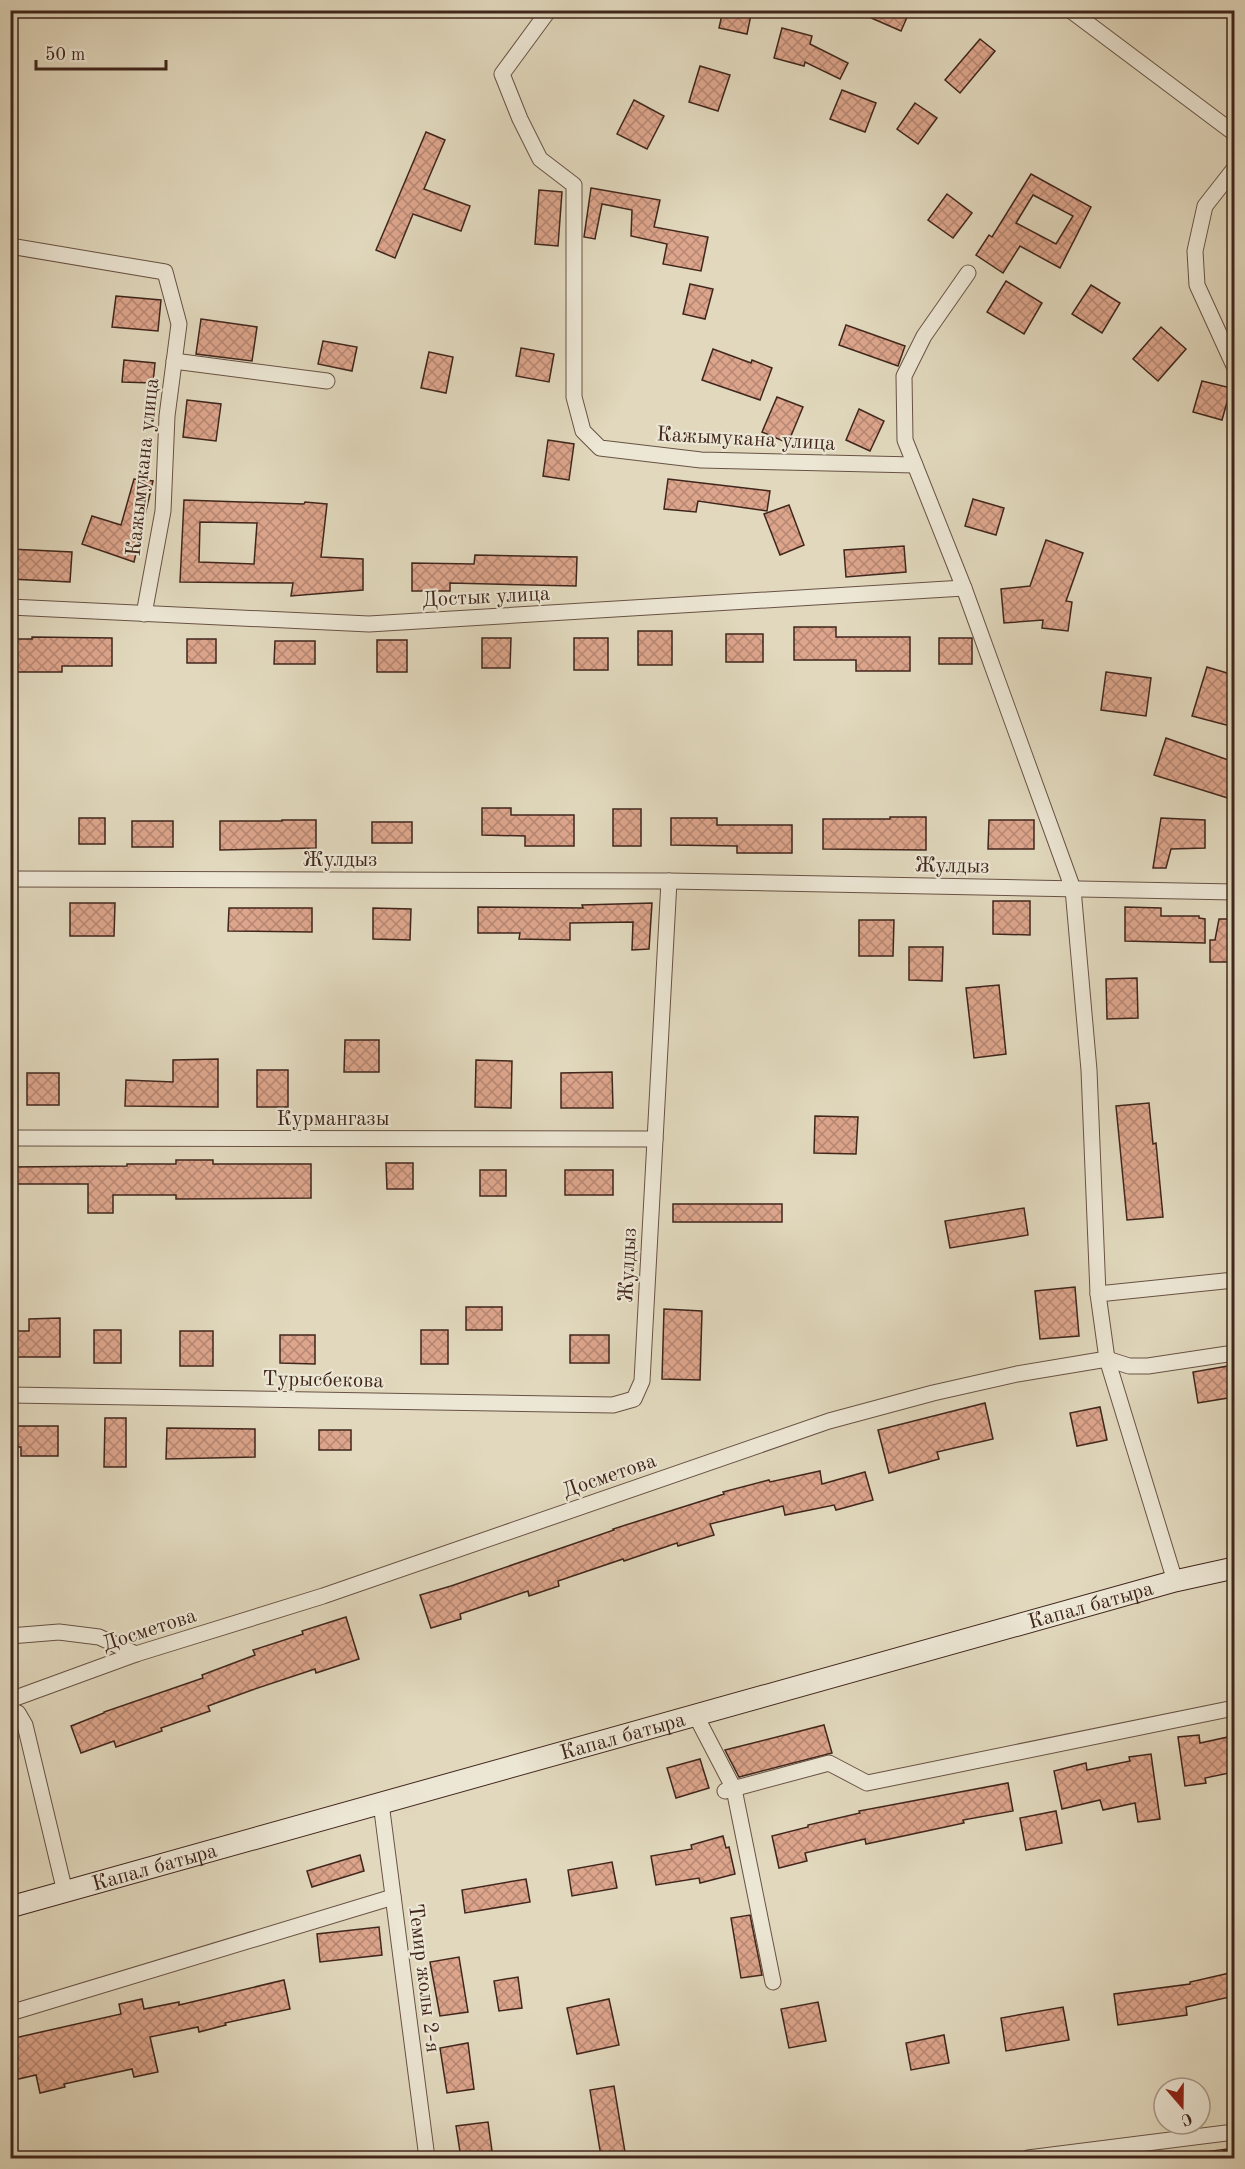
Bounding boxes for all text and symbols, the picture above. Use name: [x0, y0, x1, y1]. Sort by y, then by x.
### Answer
scale bar: [36, 33, 166, 71]
text: 50 m: [45, 46, 85, 64]
street label: Кажымукана улица: [124, 377, 163, 557]
street label: Кажымукана улица: [656, 424, 836, 455]
street label: Достык улица: [422, 584, 551, 611]
street label: Жулдыз: [303, 850, 377, 871]
street label: Жулдыз: [914, 855, 990, 878]
street label: Курмангазы: [276, 1109, 390, 1130]
street label: Жулдыз: [616, 1227, 641, 1303]
street label: Турысбекова: [262, 1369, 384, 1392]
street label: Досметова: [560, 1451, 659, 1502]
street label: Капал батыра: [1026, 1579, 1156, 1634]
street label: Досметова: [100, 1605, 199, 1656]
street label: Капал батыра: [558, 1710, 688, 1765]
street label: Капал батыра: [90, 1841, 220, 1895]
street label: Темир жолы 2-я: [404, 1902, 443, 2054]
north arrow: [1152, 2076, 1212, 2136]
text: С: [1179, 2109, 1194, 2128]

